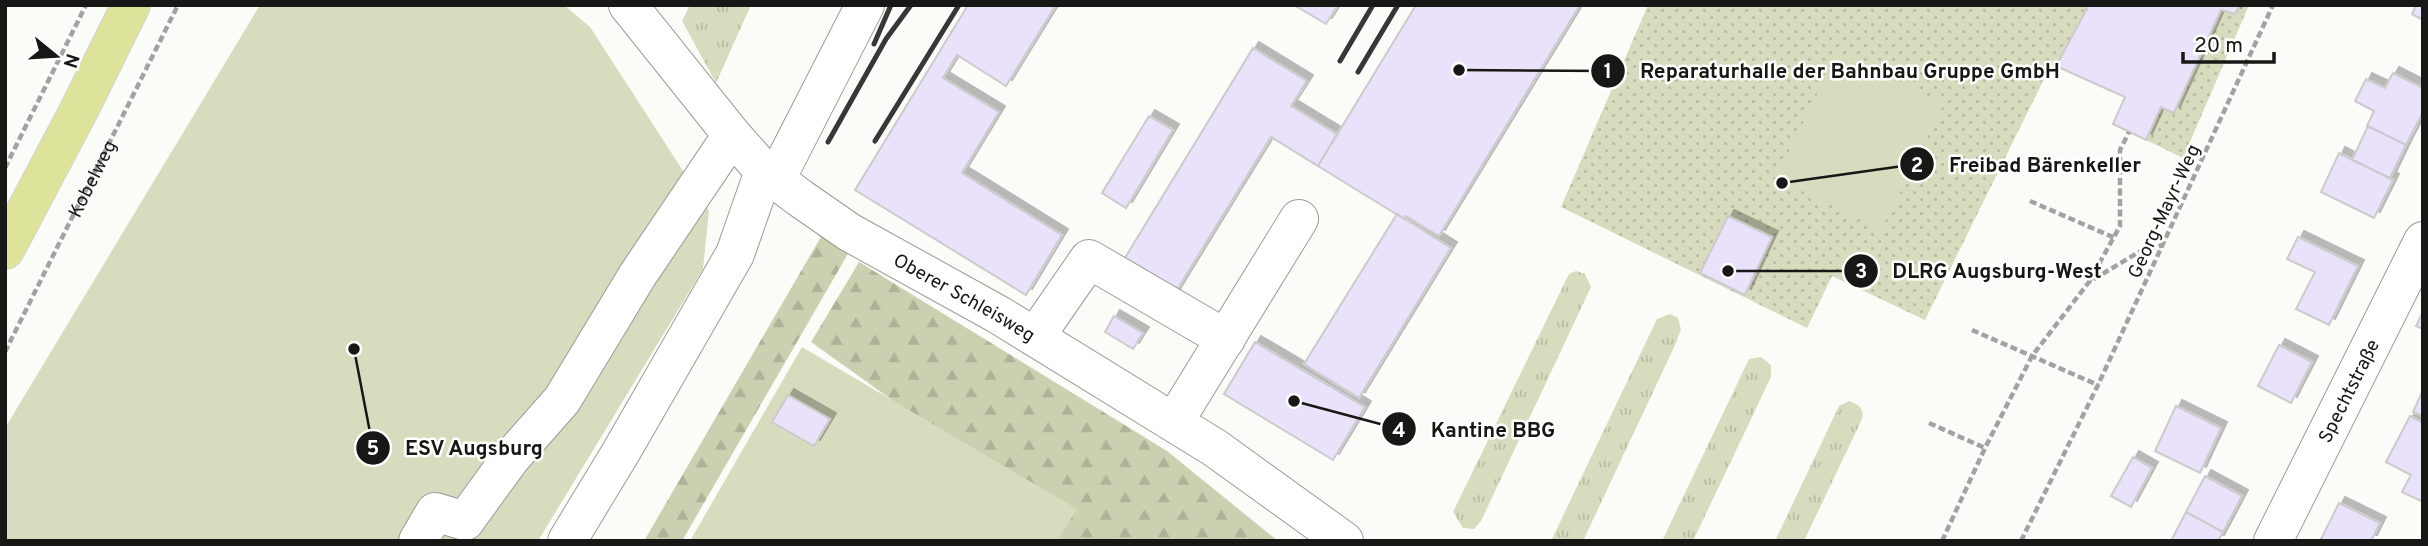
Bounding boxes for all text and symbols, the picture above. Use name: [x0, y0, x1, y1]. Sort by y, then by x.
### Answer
north arrow: [21, 21, 91, 91]
scale bar: [2183, 21, 2274, 65]
text: 20 m: [2194, 33, 2243, 60]
text: N: [57, 50, 84, 71]
callout: Reparaturhalle der Bahnbau Gruppe GmbH: [1591, 50, 2074, 92]
text: 1: [1604, 59, 1612, 86]
text: Reparaturhalle der Bahnbau Gruppe GmbH: [1640, 59, 2060, 86]
street label: Kobelweg: [64, 137, 123, 222]
street label: Georg-Mayr-Weg: [2123, 141, 2206, 283]
callout: Freibad Bärenkeller: [1900, 143, 2155, 185]
text: 2: [1911, 153, 1923, 180]
text: Freibad Bärenkeller: [1949, 153, 2141, 180]
street label: Oberer Schleisweg: [889, 249, 1039, 348]
callout: DLRG Augsburg-West: [1843, 250, 2116, 292]
text: 3: [1855, 259, 1867, 286]
text: DLRG Augsburg-West: [1892, 259, 2102, 286]
street label: Spechtstraße: [2314, 336, 2386, 447]
callout: Kantine BBG: [1382, 408, 1569, 450]
text: 4: [1392, 418, 1406, 445]
text: Kantine BBG: [1431, 418, 1555, 445]
callout: ESV Augsburg: [356, 427, 558, 469]
text: 5: [367, 436, 379, 463]
text: ESV Augsburg: [405, 436, 543, 463]

